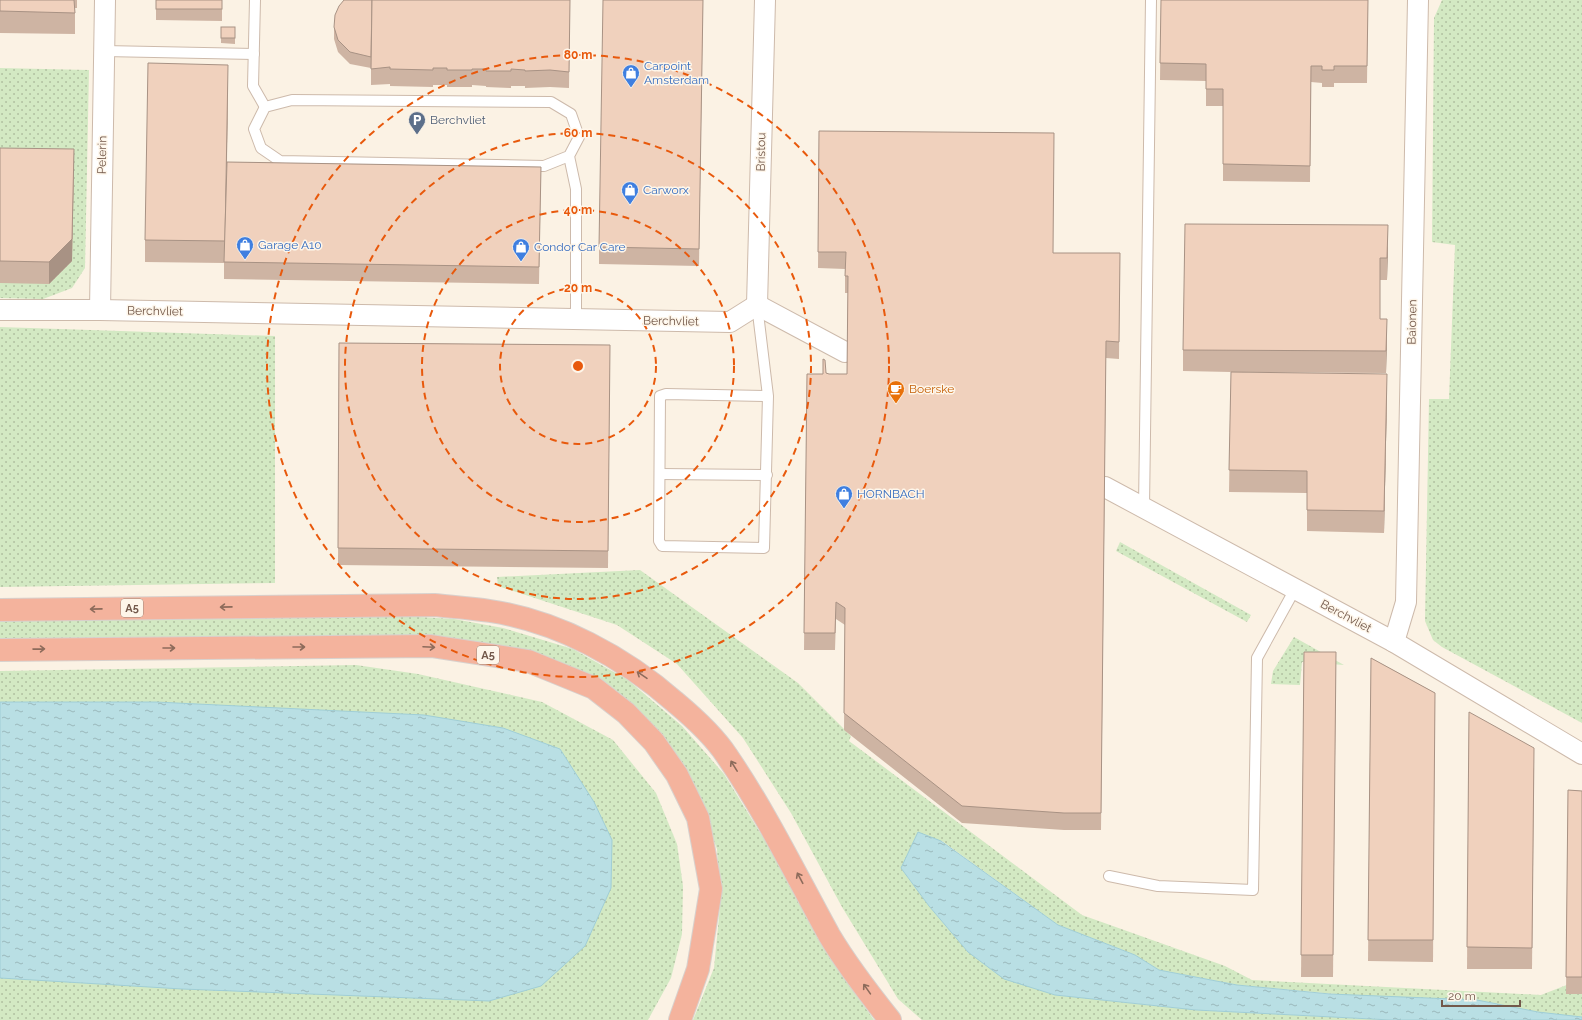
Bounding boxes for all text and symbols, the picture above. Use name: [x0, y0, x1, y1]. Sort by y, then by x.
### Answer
text: 80 m: [564, 48, 592, 62]
place label: Carpoint Amsterdam: [644, 59, 709, 87]
shop icon: Carpoint Amsterdam: [621, 63, 641, 88]
parking icon: Berchvliet: [407, 110, 427, 135]
place label: Berchvliet: [430, 113, 486, 127]
text: 60 m: [564, 126, 592, 140]
street label: Bristou: [754, 132, 768, 172]
street label: Pelerin: [95, 136, 109, 174]
shop icon: Carworx: [620, 180, 640, 205]
place label: Carworx: [643, 183, 689, 197]
text: 40 m: [564, 203, 592, 217]
shop icon: Garage A10: [235, 235, 255, 260]
shop icon: Condor Car Care: [511, 237, 531, 262]
place label: Garage A10: [258, 238, 322, 252]
place label: Condor Car Care: [534, 240, 626, 254]
text: 20 m: [564, 281, 592, 295]
street label: Baionen: [1405, 299, 1419, 345]
street label: Berchvliet: [127, 304, 183, 318]
street label: Berchvliet: [643, 314, 699, 328]
centre of rings: [571, 359, 585, 373]
cafe icon: Boerske: [886, 379, 906, 404]
place label: Boerske: [909, 382, 954, 396]
shop icon: HORNBACH: [834, 484, 854, 509]
place label: HORNBACH: [857, 487, 925, 501]
street label: Berchvliet: [1318, 597, 1374, 635]
road number: A5: [121, 599, 143, 617]
one-way arrow: [220, 603, 233, 611]
one-way arrow: [90, 605, 103, 612]
one-way arrow: [292, 643, 305, 651]
one-way arrow: [422, 643, 435, 650]
one-way arrow: [162, 644, 175, 652]
one-way arrow: [32, 645, 45, 653]
road number: A5: [477, 646, 499, 664]
one-way arrow: [637, 671, 648, 679]
one-way arrow: [729, 760, 737, 772]
one-way arrow: [795, 872, 803, 884]
scale bar: [1442, 982, 1520, 1008]
one-way arrow: [863, 983, 871, 994]
text: 20 m: [1448, 989, 1476, 1003]

